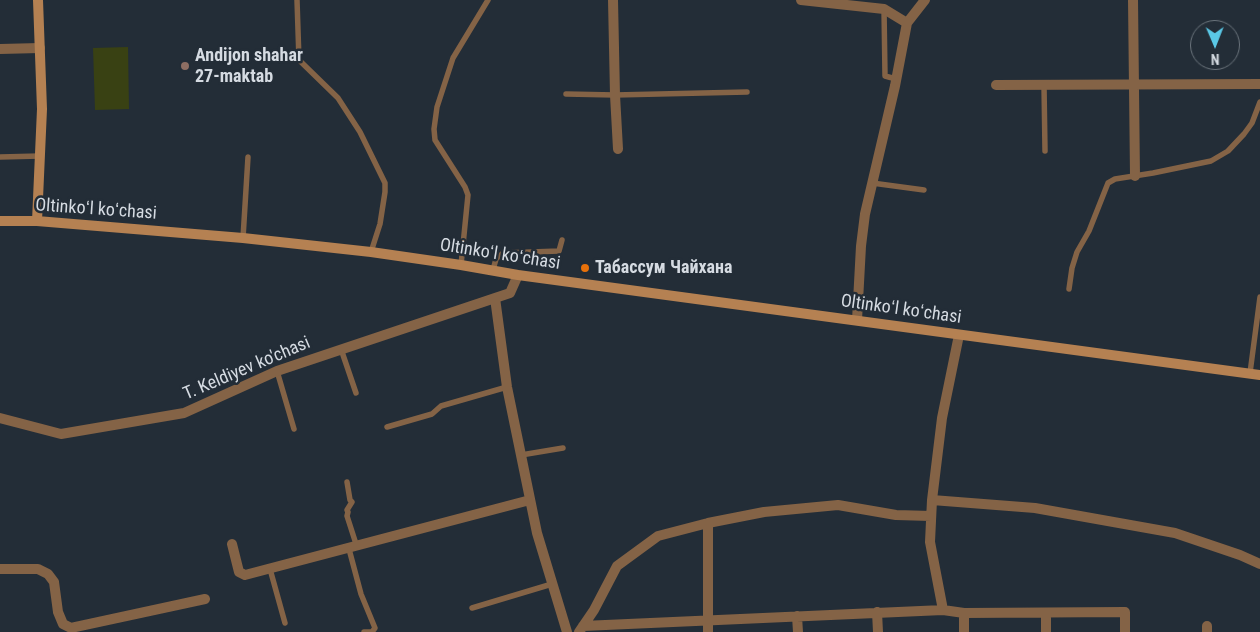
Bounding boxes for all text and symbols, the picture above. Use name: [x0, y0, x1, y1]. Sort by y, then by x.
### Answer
north arrow: [1190, 20, 1240, 70]
place label: Andijon shahar 27-maktab: [195, 45, 303, 88]
text: N: [1211, 51, 1220, 67]
marker: Andijon shahar 27-maktab: [179, 60, 191, 72]
street label: Oltinkoʻl koʻchasi: [35, 195, 157, 225]
street label: Oltinkoʻl koʻchasi: [438, 235, 562, 275]
place label: Табассум Чайхана: [595, 257, 733, 279]
marker: Табассум Чайхана: [579, 262, 591, 274]
street label: Oltinkoʻl koʻchasi: [839, 291, 963, 329]
street label: T. Keldiyev ko'chasi: [180, 333, 314, 405]

